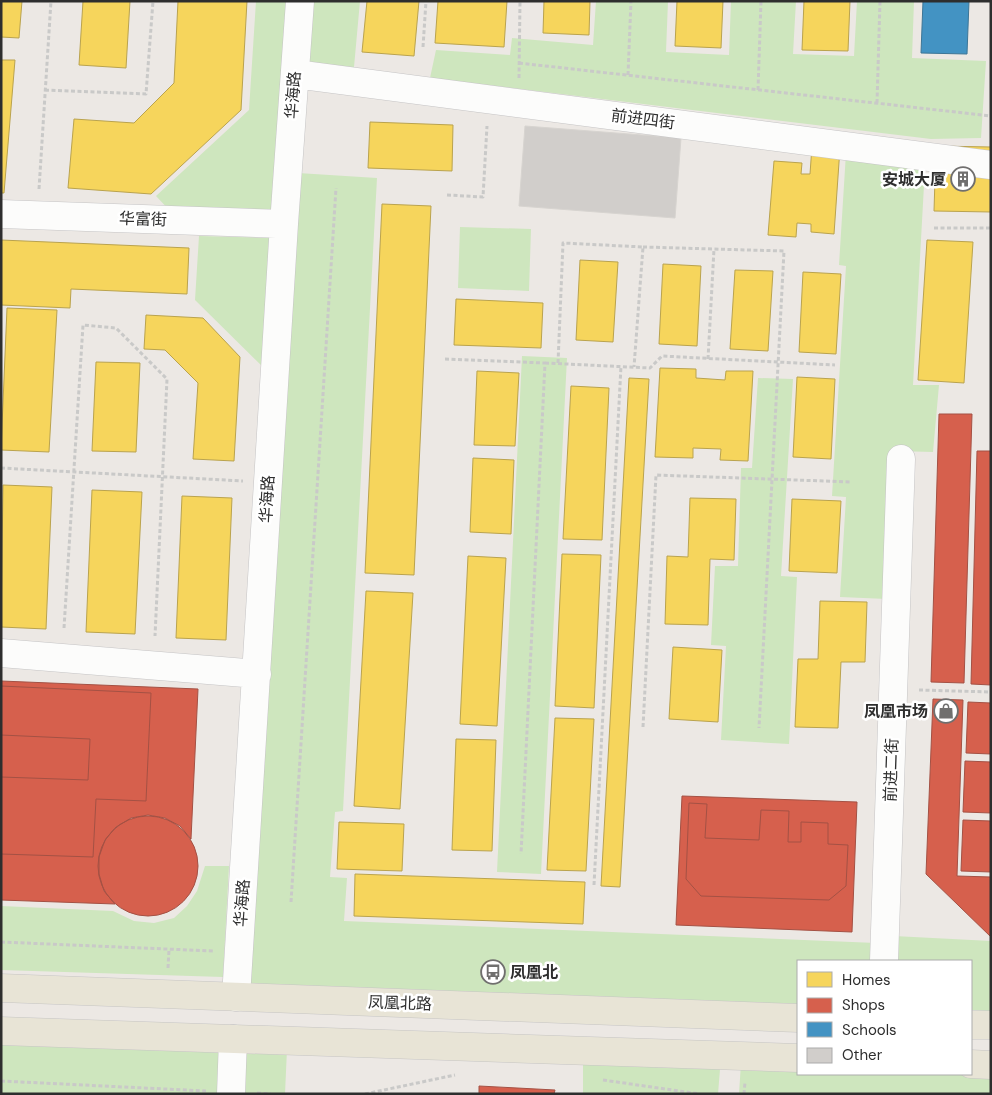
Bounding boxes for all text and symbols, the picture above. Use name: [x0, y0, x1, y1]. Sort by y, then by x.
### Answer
street label: 华海路: [281, 70, 305, 120]
street label: 前进四街: [610, 105, 676, 133]
building icon: 安城大厦: [950, 166, 976, 192]
place label: 安城大厦: [882, 169, 946, 190]
street label: 华富街: [119, 208, 167, 230]
street label: 华海路: [255, 474, 279, 524]
shop icon: 凤凰市场: [933, 698, 959, 724]
place label: 凤凰市场: [864, 701, 928, 722]
street label: 前进二街: [879, 738, 903, 802]
street label: 华海路: [230, 878, 254, 928]
bus stop icon: 凤凰北: [480, 959, 506, 985]
legend: [797, 960, 972, 1075]
place label: 凤凰北: [510, 962, 558, 983]
text: Homes: [842, 970, 891, 990]
street label: 凤凰北路: [368, 991, 432, 1015]
text: Shops: [842, 995, 885, 1015]
text: Schools: [842, 1020, 897, 1040]
text: Other: [842, 1045, 883, 1065]

